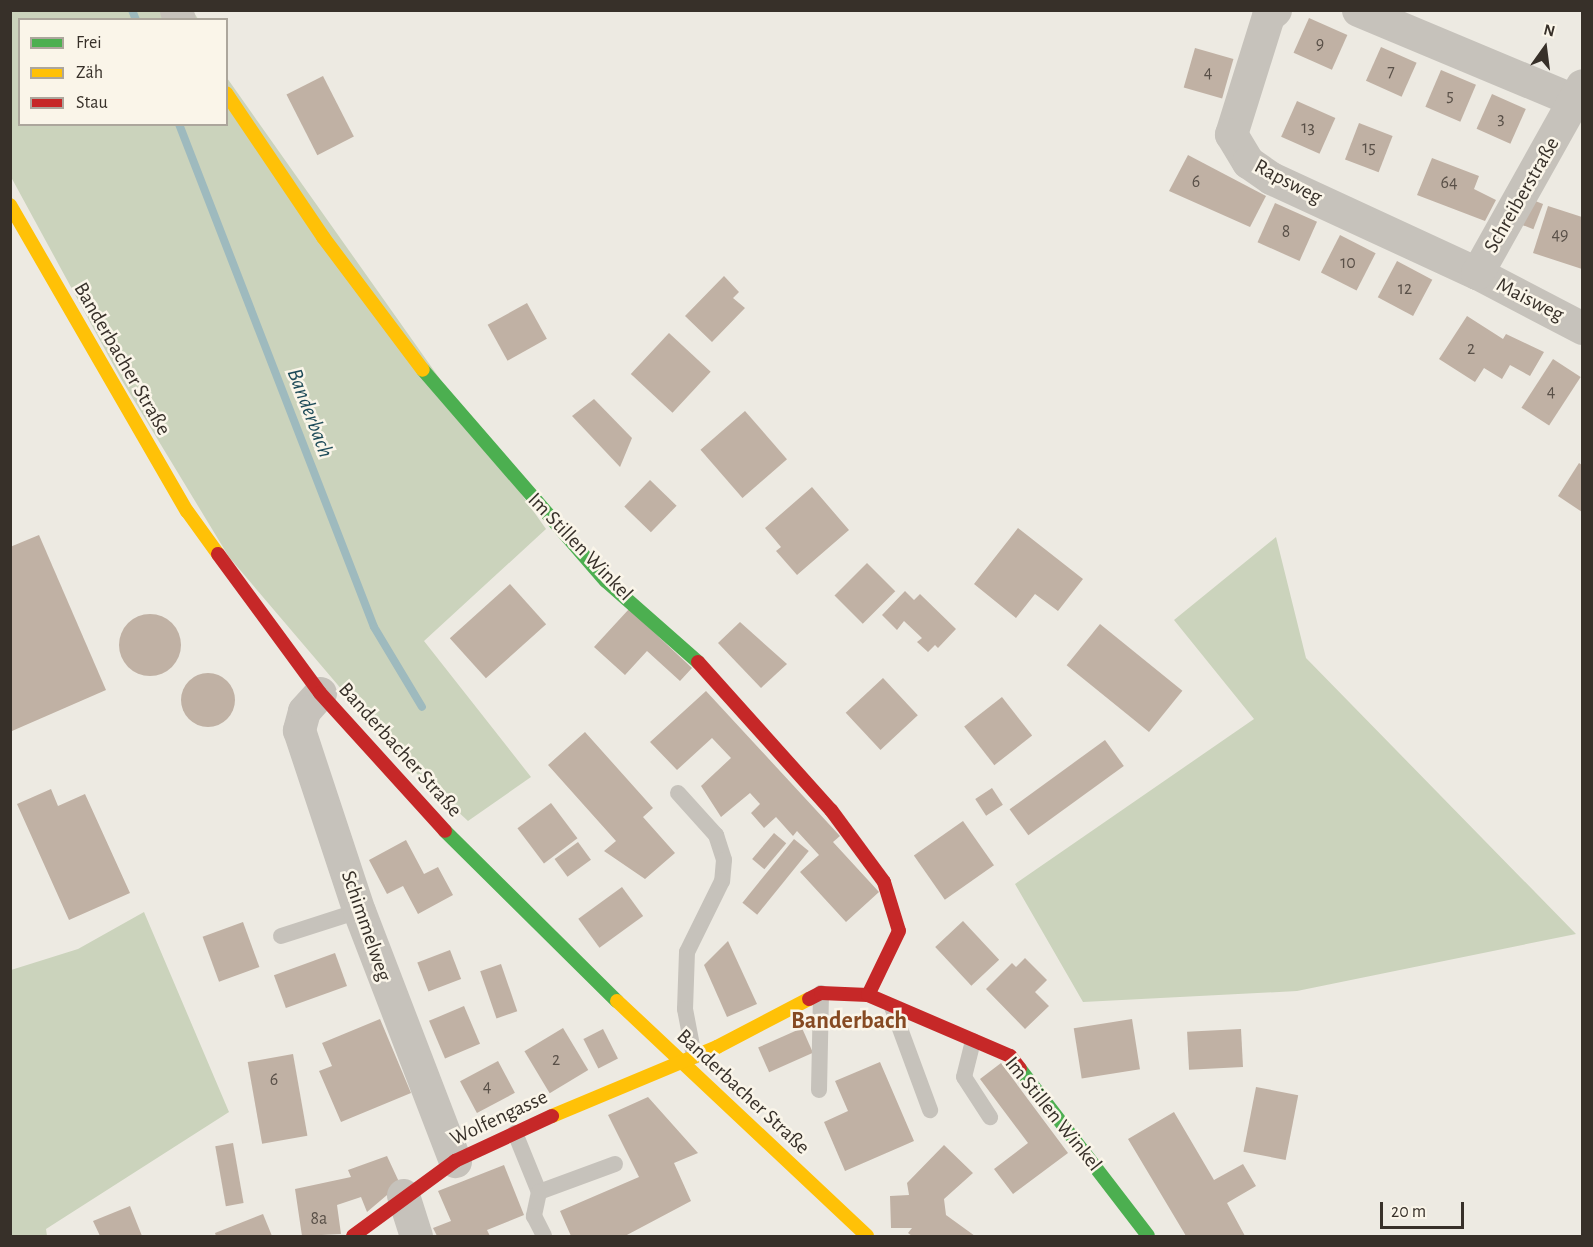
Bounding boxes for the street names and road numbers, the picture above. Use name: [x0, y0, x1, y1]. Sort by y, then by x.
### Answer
street label: Schreiberstraße: [1479, 133, 1565, 257]
street label: Rapsweg: [1250, 154, 1326, 210]
street label: Maisweg: [1492, 272, 1568, 328]
street label: Banderbacher Straße: [68, 278, 176, 440]
street label: Im Stillen Winkel: [522, 488, 638, 606]
street label: Banderbacher Straße: [333, 677, 467, 823]
street label: Schimmelweg: [335, 867, 397, 985]
street label: Banderbacher Straße: [671, 1024, 815, 1160]
street label: Im Stillen Winkel: [999, 1051, 1107, 1177]
street label: Wolfengasse: [446, 1084, 552, 1152]

